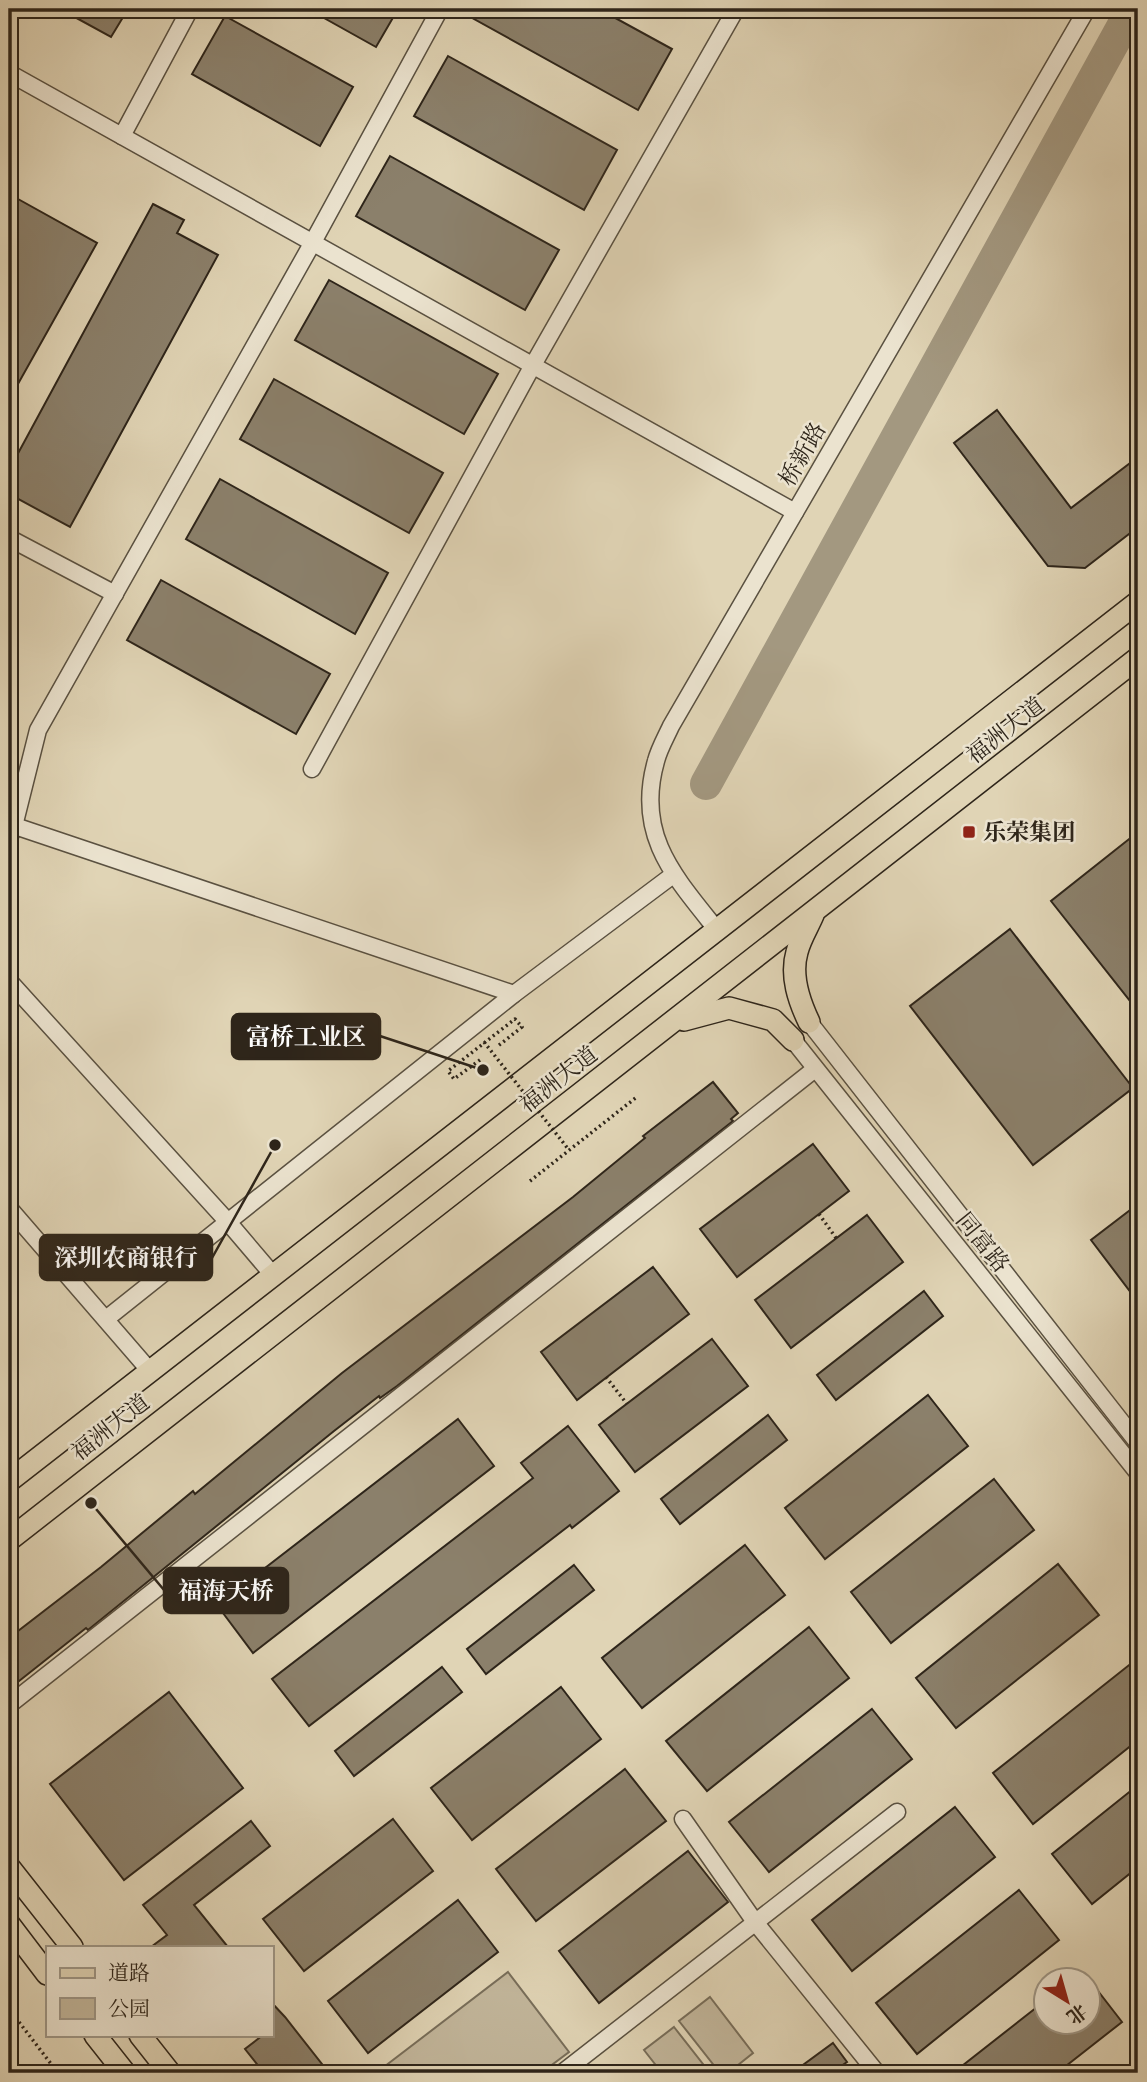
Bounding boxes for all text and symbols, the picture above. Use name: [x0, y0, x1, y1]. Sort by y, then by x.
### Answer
street label: 桥新路: [773, 417, 831, 491]
street label: 福洲大道: [960, 691, 1050, 769]
place label: 乐荣集团: [983, 818, 1075, 846]
marker: 乐荣集团: [961, 824, 977, 840]
callout: 富桥工业区: [232, 1014, 380, 1059]
text: 富桥工业区: [246, 1022, 366, 1051]
street label: 福洲大道: [513, 1040, 603, 1118]
street label: 同富路: [950, 1206, 1016, 1278]
callout: 深圳农商银行: [40, 1235, 212, 1280]
text: 深圳农商银行: [54, 1243, 198, 1272]
street label: 福洲大道: [65, 1388, 155, 1466]
callout: 福海天桥: [164, 1568, 288, 1613]
text: 福海天桥: [178, 1576, 274, 1605]
legend: [46, 1946, 273, 2036]
text: 道路: [108, 1960, 150, 1985]
north arrow: [1032, 1966, 1102, 2036]
text: 公园: [108, 1996, 150, 2021]
text: 北: [1062, 1999, 1091, 2029]

